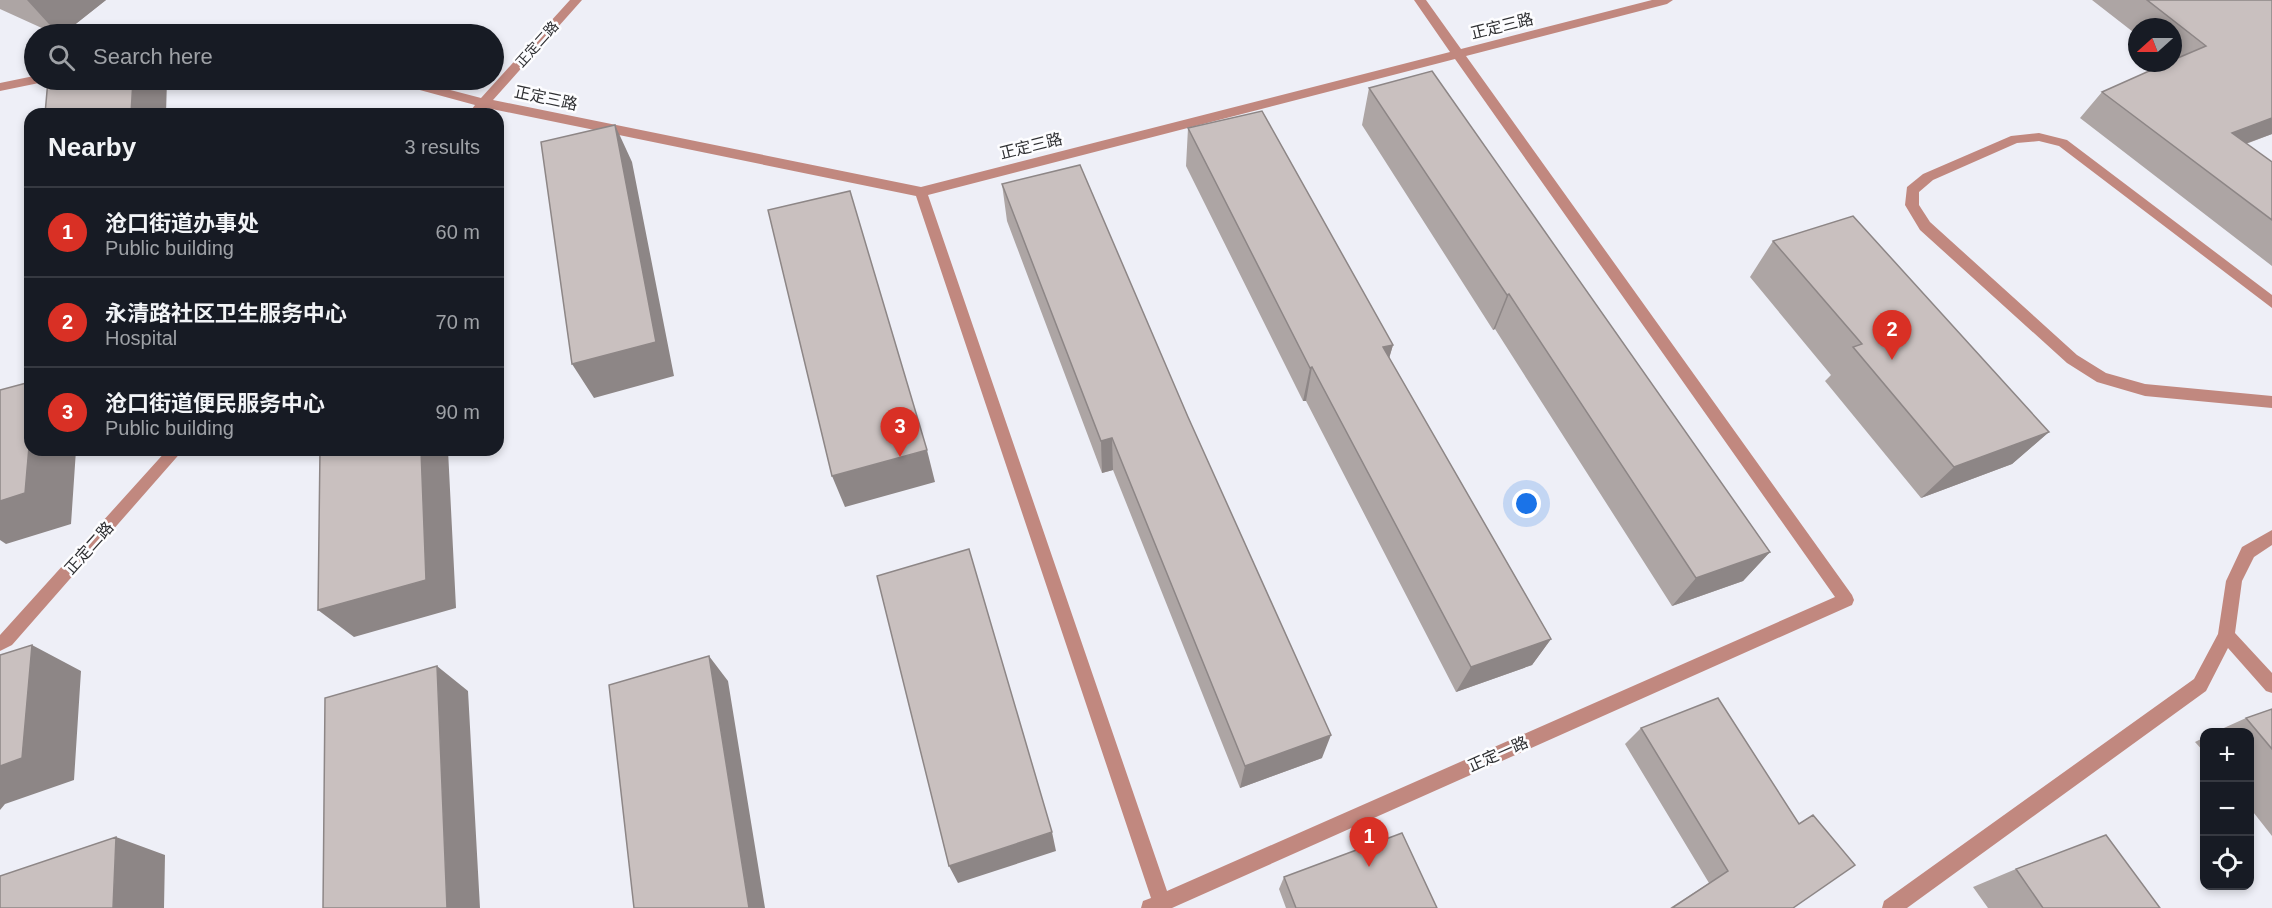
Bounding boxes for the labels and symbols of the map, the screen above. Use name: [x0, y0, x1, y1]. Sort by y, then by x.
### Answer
street label: 正定三路: [1469, 10, 1535, 42]
street label: 正定二路: [512, 18, 562, 70]
north arrow: [2128, 18, 2182, 72]
street label: 正定三路: [513, 83, 579, 113]
street label: 正定三路: [998, 130, 1064, 162]
pin: 2: [1872, 310, 1912, 360]
pin: 3: [880, 408, 920, 457]
your location: [1512, 489, 1541, 518]
street label: 正定二路: [61, 519, 117, 577]
street label: 正定一路: [1465, 733, 1531, 775]
pin: 1: [1350, 818, 1388, 867]

